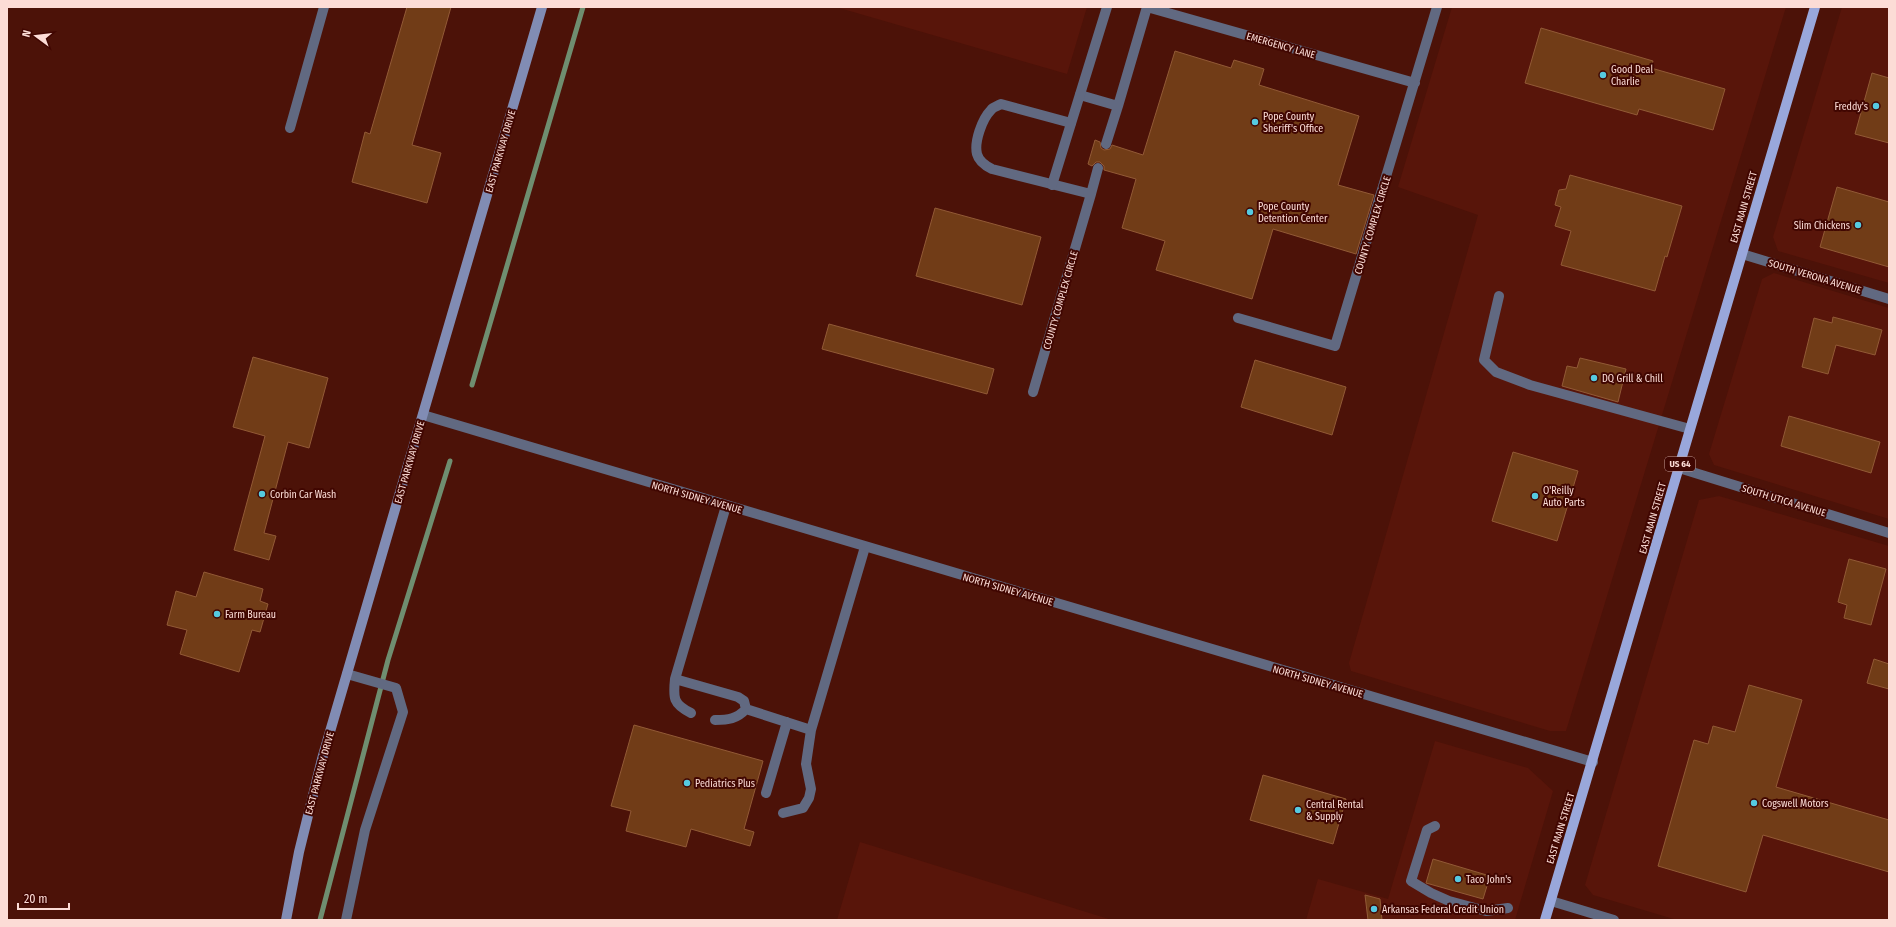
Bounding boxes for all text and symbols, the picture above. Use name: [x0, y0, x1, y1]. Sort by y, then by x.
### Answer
north arrow: [16, 16, 56, 56]
text: N: [20, 29, 34, 38]
street label: EMERGENCY LANE: [1245, 30, 1317, 62]
place label: Good Deal Charlie: [1611, 64, 1653, 88]
marker: Good Deal Charlie: [1598, 70, 1608, 80]
place label: Freddy's: [1834, 101, 1868, 113]
marker: Freddy's: [1871, 101, 1881, 111]
street label: EAST PARKWAY DRIVE: [483, 108, 519, 194]
place label: Pope County Sheriff's Office: [1263, 111, 1323, 135]
marker: Pope County Sheriff's Office: [1250, 117, 1260, 127]
street label: EAST MAIN STREET: [1728, 170, 1760, 244]
street label: COUNTY COMPLEX CIRCLE: [1352, 174, 1394, 276]
place label: Pope County Detention Center: [1258, 201, 1328, 225]
marker: Pope County Detention Center: [1245, 207, 1255, 217]
place label: Slim Chickens: [1794, 220, 1850, 232]
marker: Slim Chickens: [1853, 220, 1863, 230]
street label: COUNTY COMPLEX CIRCLE: [1041, 249, 1081, 351]
street label: SOUTH VERONA AVENUE: [1767, 257, 1863, 297]
marker: DQ Grill & Chill: [1589, 373, 1599, 383]
place label: DQ Grill & Chill: [1602, 373, 1663, 385]
street label: EAST PARKWAY DRIVE: [392, 419, 428, 505]
road number: US 64: [1665, 457, 1695, 471]
street label: NORTH SIDNEY AVENUE: [650, 479, 744, 517]
street label: EAST MAIN STREET: [1637, 481, 1669, 555]
street label: SOUTH UTICA AVENUE: [1740, 482, 1828, 520]
place label: O'Reilly Auto Parts: [1543, 485, 1585, 509]
marker: Corbin Car Wash: [257, 489, 267, 499]
place label: Corbin Car Wash: [270, 489, 336, 501]
marker: O'Reilly Auto Parts: [1530, 491, 1540, 501]
street label: NORTH SIDNEY AVENUE: [961, 571, 1055, 609]
marker: Farm Bureau: [212, 609, 222, 619]
place label: Farm Bureau: [225, 609, 276, 621]
street label: NORTH SIDNEY AVENUE: [1271, 663, 1365, 701]
street label: EAST PARKWAY DRIVE: [303, 730, 337, 816]
marker: Pediatrics Plus: [682, 778, 692, 788]
place label: Pediatrics Plus: [695, 778, 755, 790]
street label: EAST MAIN STREET: [1544, 791, 1578, 865]
marker: Cogswell Motors: [1749, 798, 1759, 808]
place label: Cogswell Motors: [1762, 798, 1828, 810]
place label: Central Rental & Supply: [1306, 799, 1364, 823]
marker: Central Rental & Supply: [1293, 805, 1303, 815]
marker: Taco John's: [1453, 874, 1463, 884]
place label: Taco John's: [1466, 874, 1511, 886]
scale bar: [18, 885, 69, 911]
text: 20 m: [24, 892, 48, 906]
marker: Arkansas Federal Credit Union: [1369, 904, 1379, 914]
place label: Arkansas Federal Credit Union: [1382, 904, 1504, 916]

